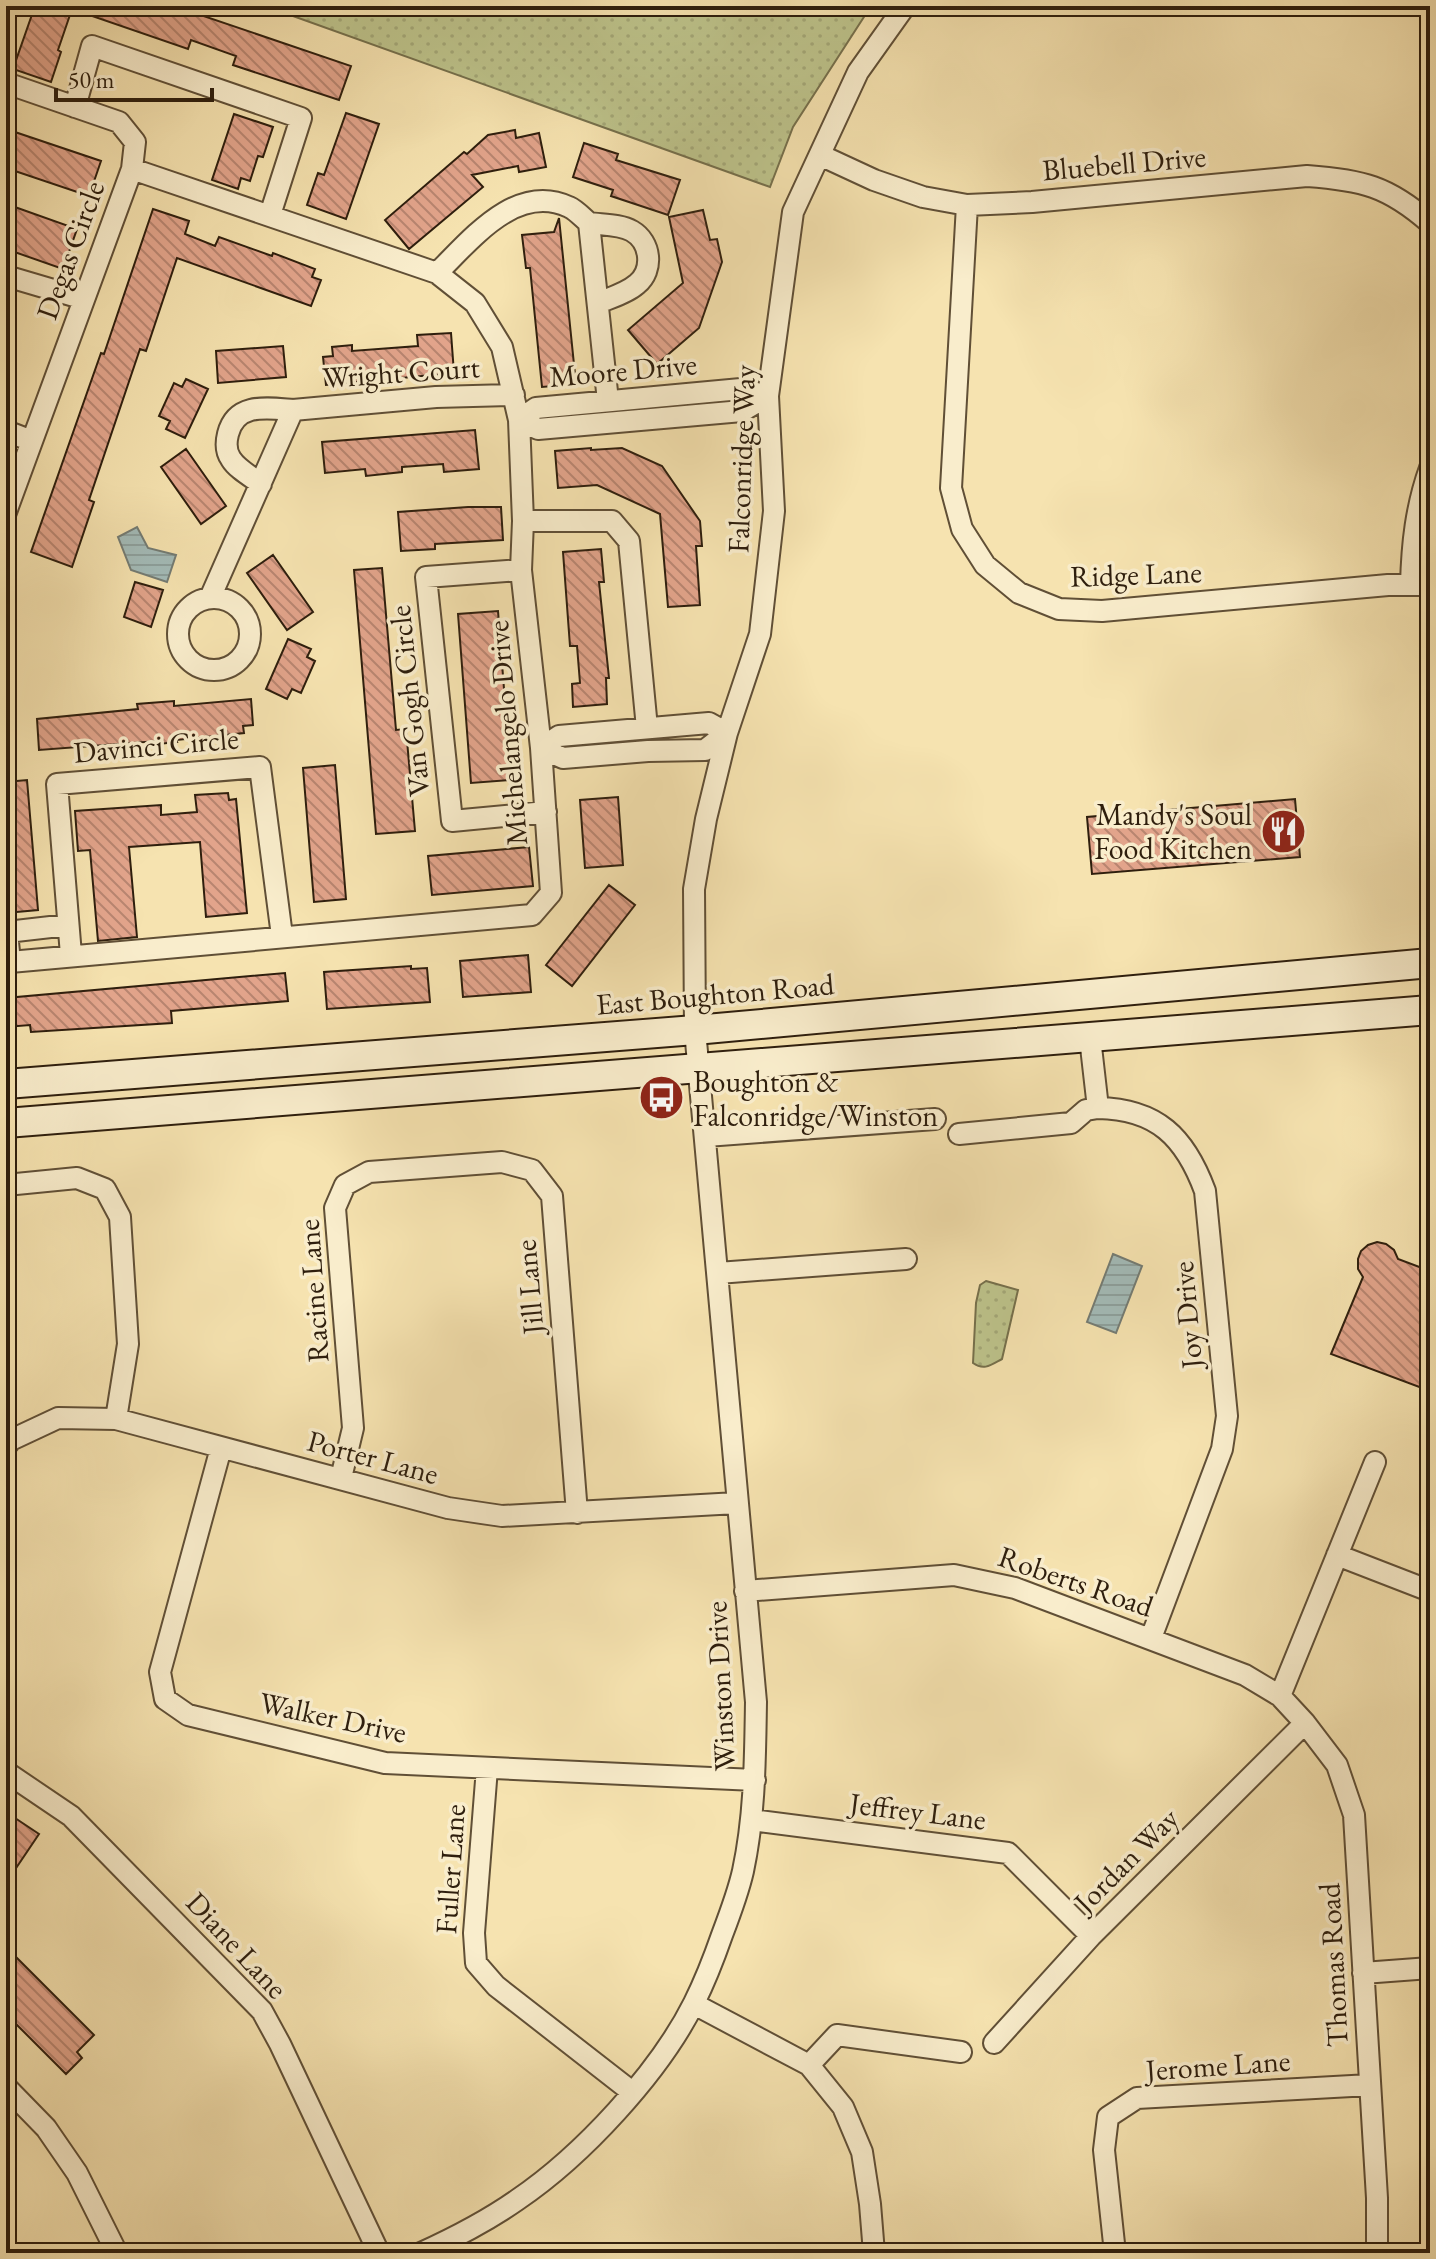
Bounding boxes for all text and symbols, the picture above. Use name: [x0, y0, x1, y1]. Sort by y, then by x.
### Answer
scale bar: [56, 52, 212, 102]
text: 50 m: [68, 64, 115, 95]
street label: Bluebell Drive: [1041, 136, 1207, 190]
street label: Degas Circle: [27, 175, 113, 325]
street label: Moore Drive: [548, 344, 698, 396]
street label: Wright Court: [321, 347, 481, 397]
street label: Falconridge Way: [718, 363, 764, 554]
street label: Ridge Lane: [1070, 552, 1202, 596]
street label: Van Gogh Circle: [380, 603, 438, 799]
street label: Michelangelo Drive: [478, 619, 536, 847]
street label: Davinci Circle: [72, 718, 240, 772]
place label: Mandy's Soul Food Kitchen: [1094, 795, 1252, 868]
restaurant icon: Mandy's Soul Food Kitchen: [1259, 807, 1307, 855]
street label: East Boughton Road: [594, 964, 837, 1024]
place label: Boughton & Falconridge/Winston: [693, 1062, 938, 1135]
bus stop icon: Boughton & Falconridge/Winston: [638, 1074, 686, 1122]
street label: Racine Lane: [289, 1218, 337, 1364]
street label: Jill Lane: [505, 1238, 553, 1339]
street label: Joy Drive: [1163, 1260, 1211, 1373]
street label: Porter Lane: [303, 1421, 443, 1493]
street label: Roberts Road: [993, 1536, 1159, 1626]
street label: Winston Drive: [696, 1600, 744, 1772]
street label: Walker Drive: [256, 1682, 410, 1752]
street label: Jeffrey Lane: [845, 1783, 988, 1839]
street label: Jordan Way: [1063, 1798, 1188, 1923]
street label: Fuller Lane: [426, 1803, 474, 1935]
street label: Thomas Road: [1309, 1881, 1357, 2048]
street label: Diane Lane: [178, 1883, 296, 2007]
street label: Jerome Lane: [1141, 2040, 1292, 2090]

